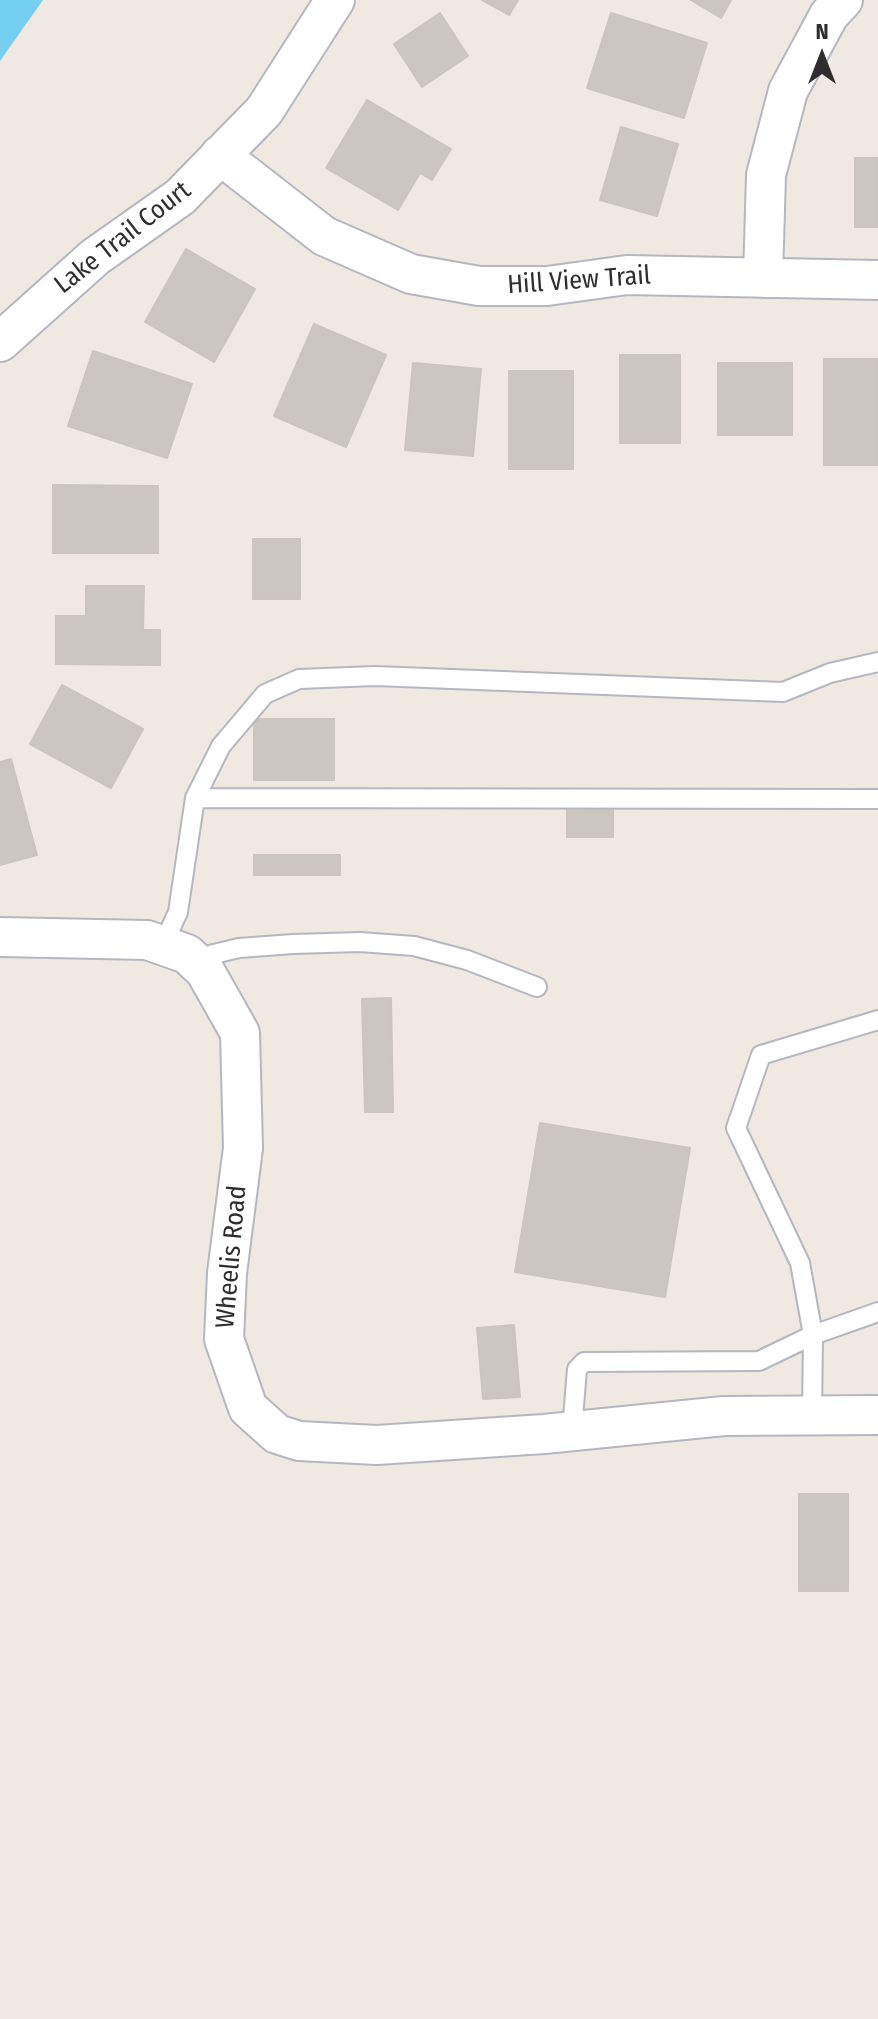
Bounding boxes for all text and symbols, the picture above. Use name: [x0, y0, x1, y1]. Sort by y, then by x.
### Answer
north arrow: [782, 16, 862, 96]
text: N: [815, 18, 829, 45]
street label: Lake Trail Court: [49, 175, 197, 301]
street label: Hill View Trail: [506, 260, 652, 302]
street label: Wheelis Road: [210, 1184, 254, 1330]

